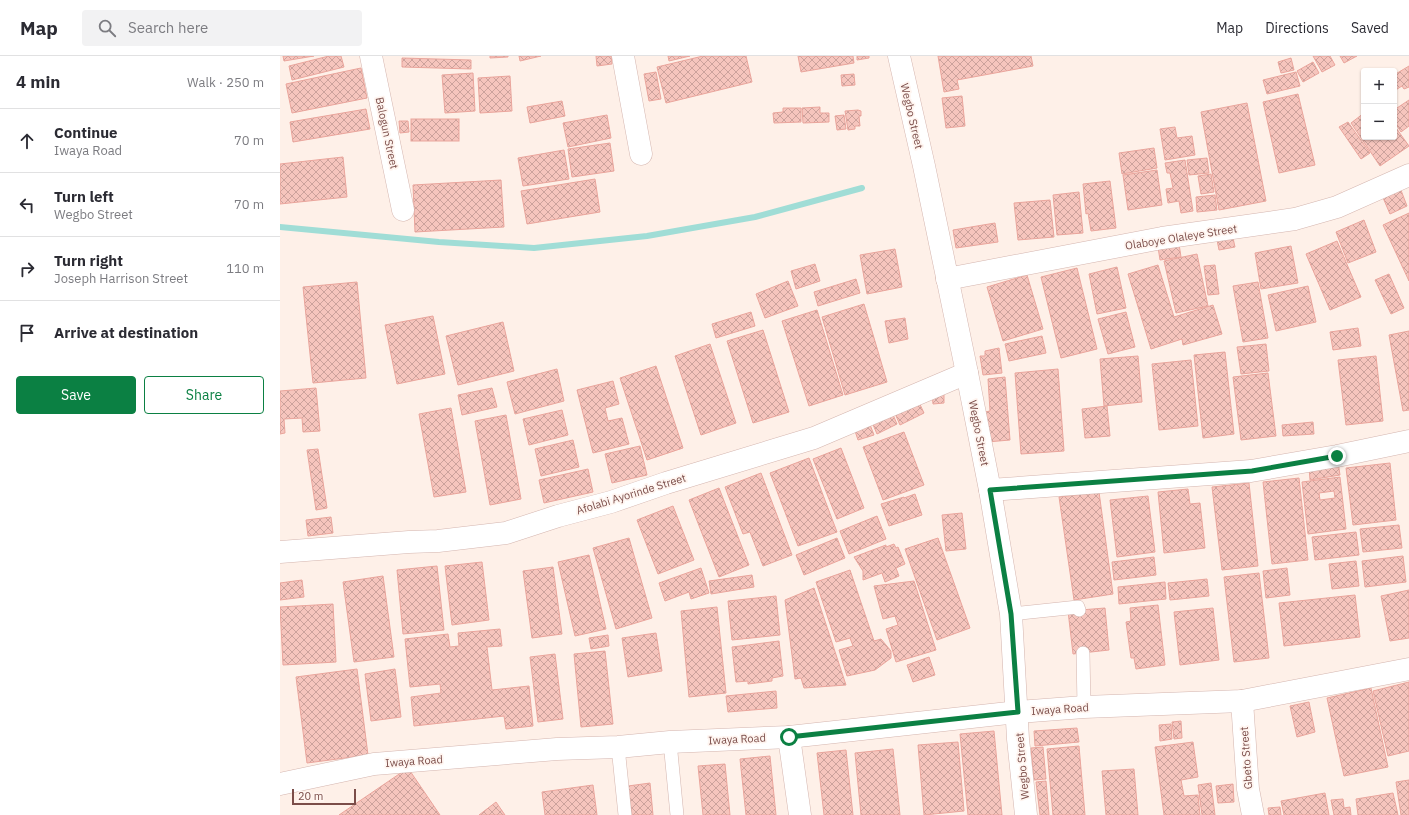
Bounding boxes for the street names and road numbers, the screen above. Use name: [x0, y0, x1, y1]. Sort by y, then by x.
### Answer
street label: Wegbo Street: [898, 82, 926, 150]
street label: Balogun Street: [373, 96, 401, 170]
street label: Olaboye Olaleye Street: [1124, 221, 1238, 253]
street label: Wegbo Street: [966, 399, 992, 467]
street label: Afolabi Ayorinde Street: [574, 471, 688, 517]
street label: Iwaya Road: [1031, 700, 1089, 718]
street label: Gbeto Street: [1237, 726, 1255, 790]
street label: Iwaya Road: [708, 731, 766, 747]
street label: Wegbo Street: [1012, 732, 1032, 800]
street label: Iwaya Road: [385, 752, 443, 770]

